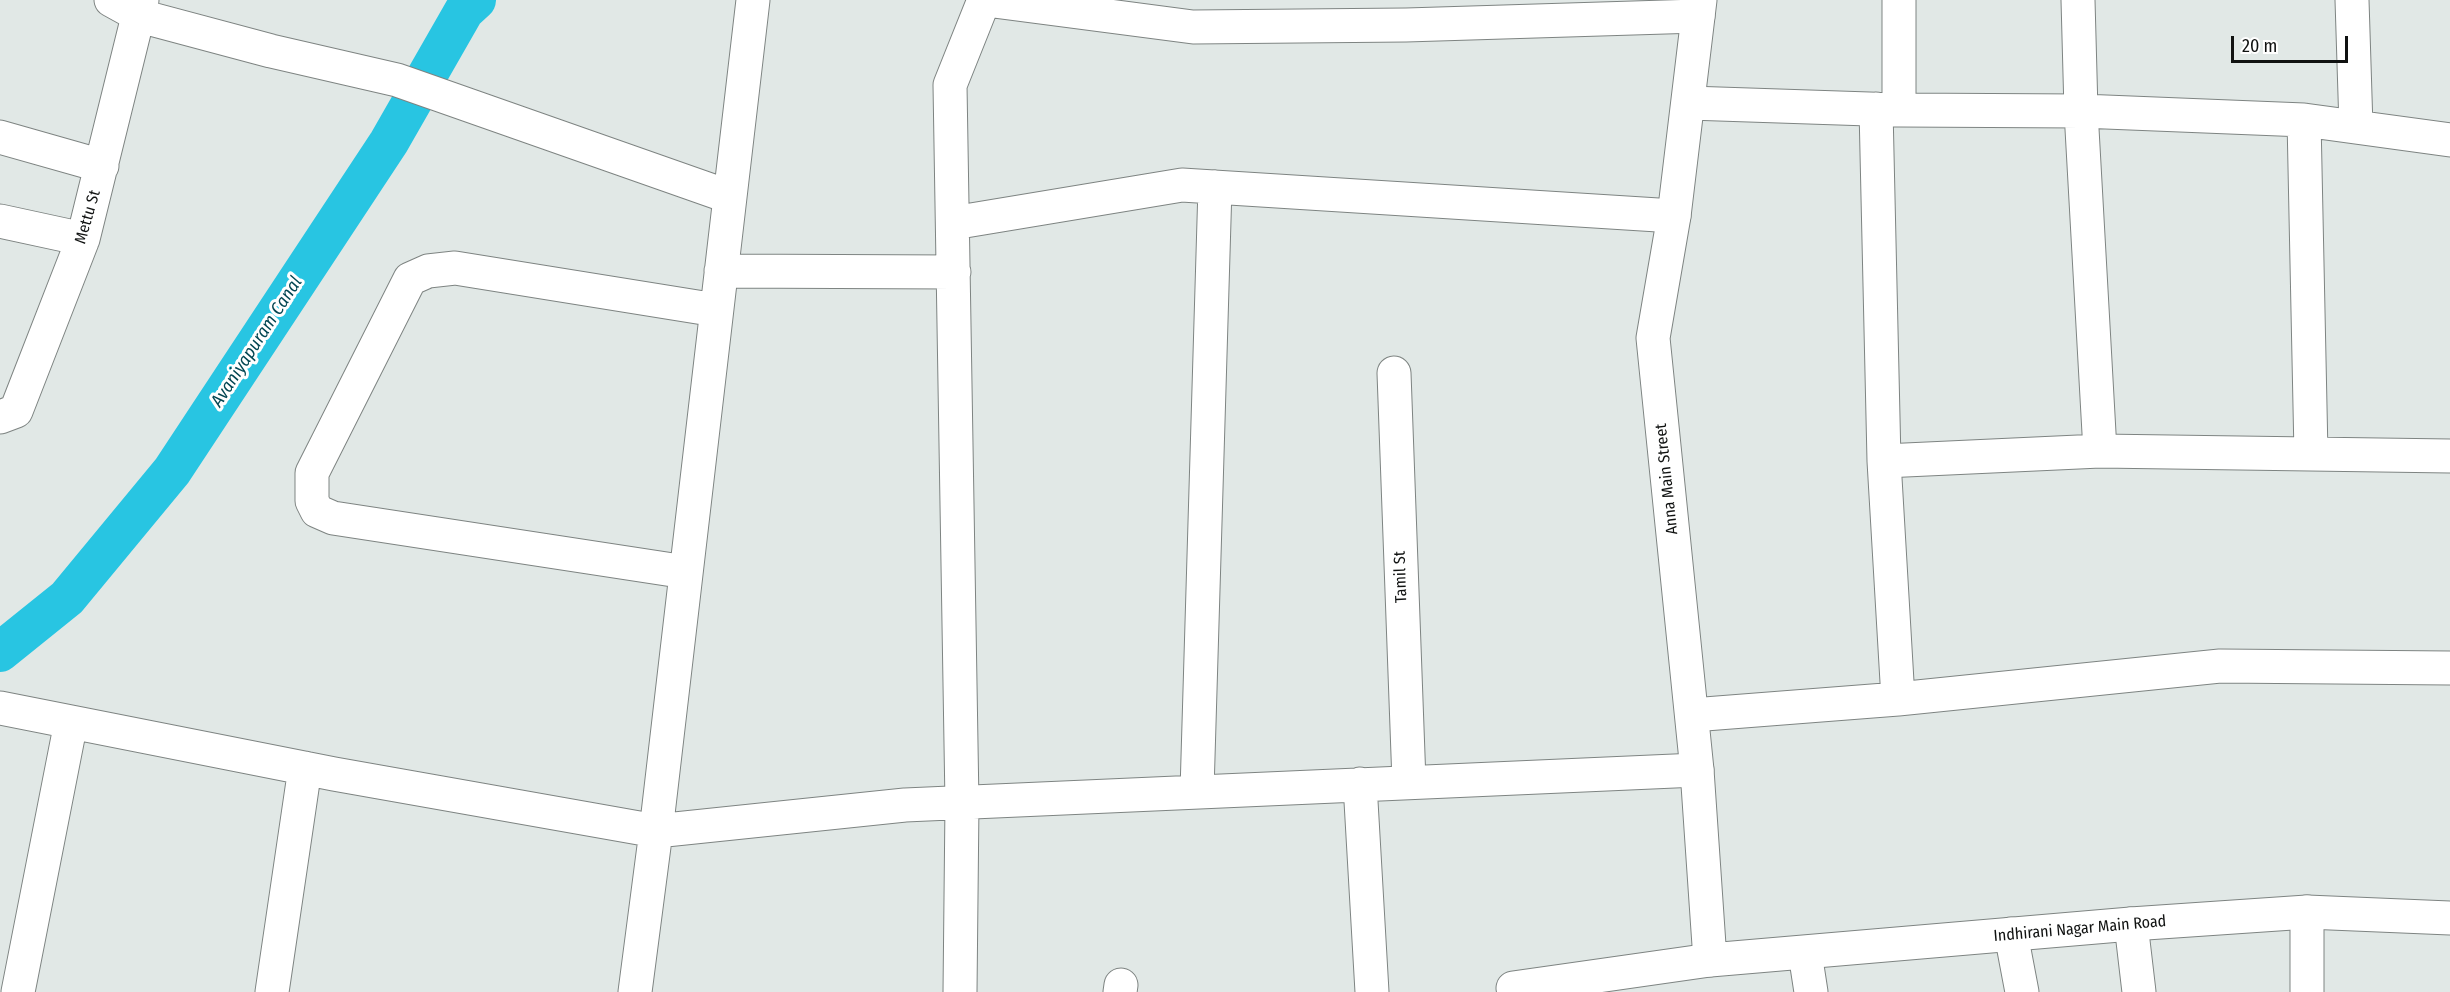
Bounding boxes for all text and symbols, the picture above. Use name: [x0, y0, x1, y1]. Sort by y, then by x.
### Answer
scale bar: [2234, 24, 2351, 62]
text: 20 m: [2242, 35, 2277, 57]
street label: Mettu St: [71, 188, 105, 246]
water label: Avaniyapuram Canal: [207, 273, 307, 411]
street label: Anna Main Street: [1652, 422, 1682, 536]
street label: Tamil St: [1390, 551, 1412, 603]
street label: Indhirani Nagar Main Road: [1993, 912, 2167, 946]

